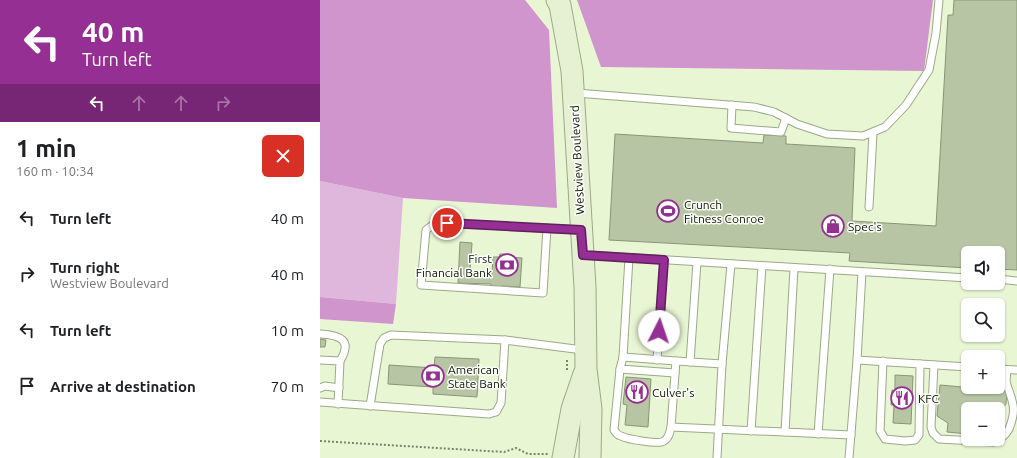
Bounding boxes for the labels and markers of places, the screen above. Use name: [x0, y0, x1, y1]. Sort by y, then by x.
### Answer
sports icon: Crunch Fitness Conroe: [655, 198, 681, 224]
place label: Crunch Fitness Conroe: [684, 198, 764, 225]
pin: [430, 206, 464, 240]
shop icon: Spec's: [820, 213, 846, 239]
place label: Spec's: [848, 220, 882, 233]
place label: First Financial Bank: [416, 252, 492, 279]
bank icon: First Financial Bank: [494, 252, 520, 278]
bank icon: American State Bank: [420, 363, 446, 389]
place label: American State Bank: [448, 363, 506, 390]
restaurant icon: Culver's: [624, 379, 650, 405]
restaurant icon: KFC: [889, 385, 915, 411]
place label: Culver's: [652, 386, 694, 399]
place label: KFC: [918, 392, 940, 405]

